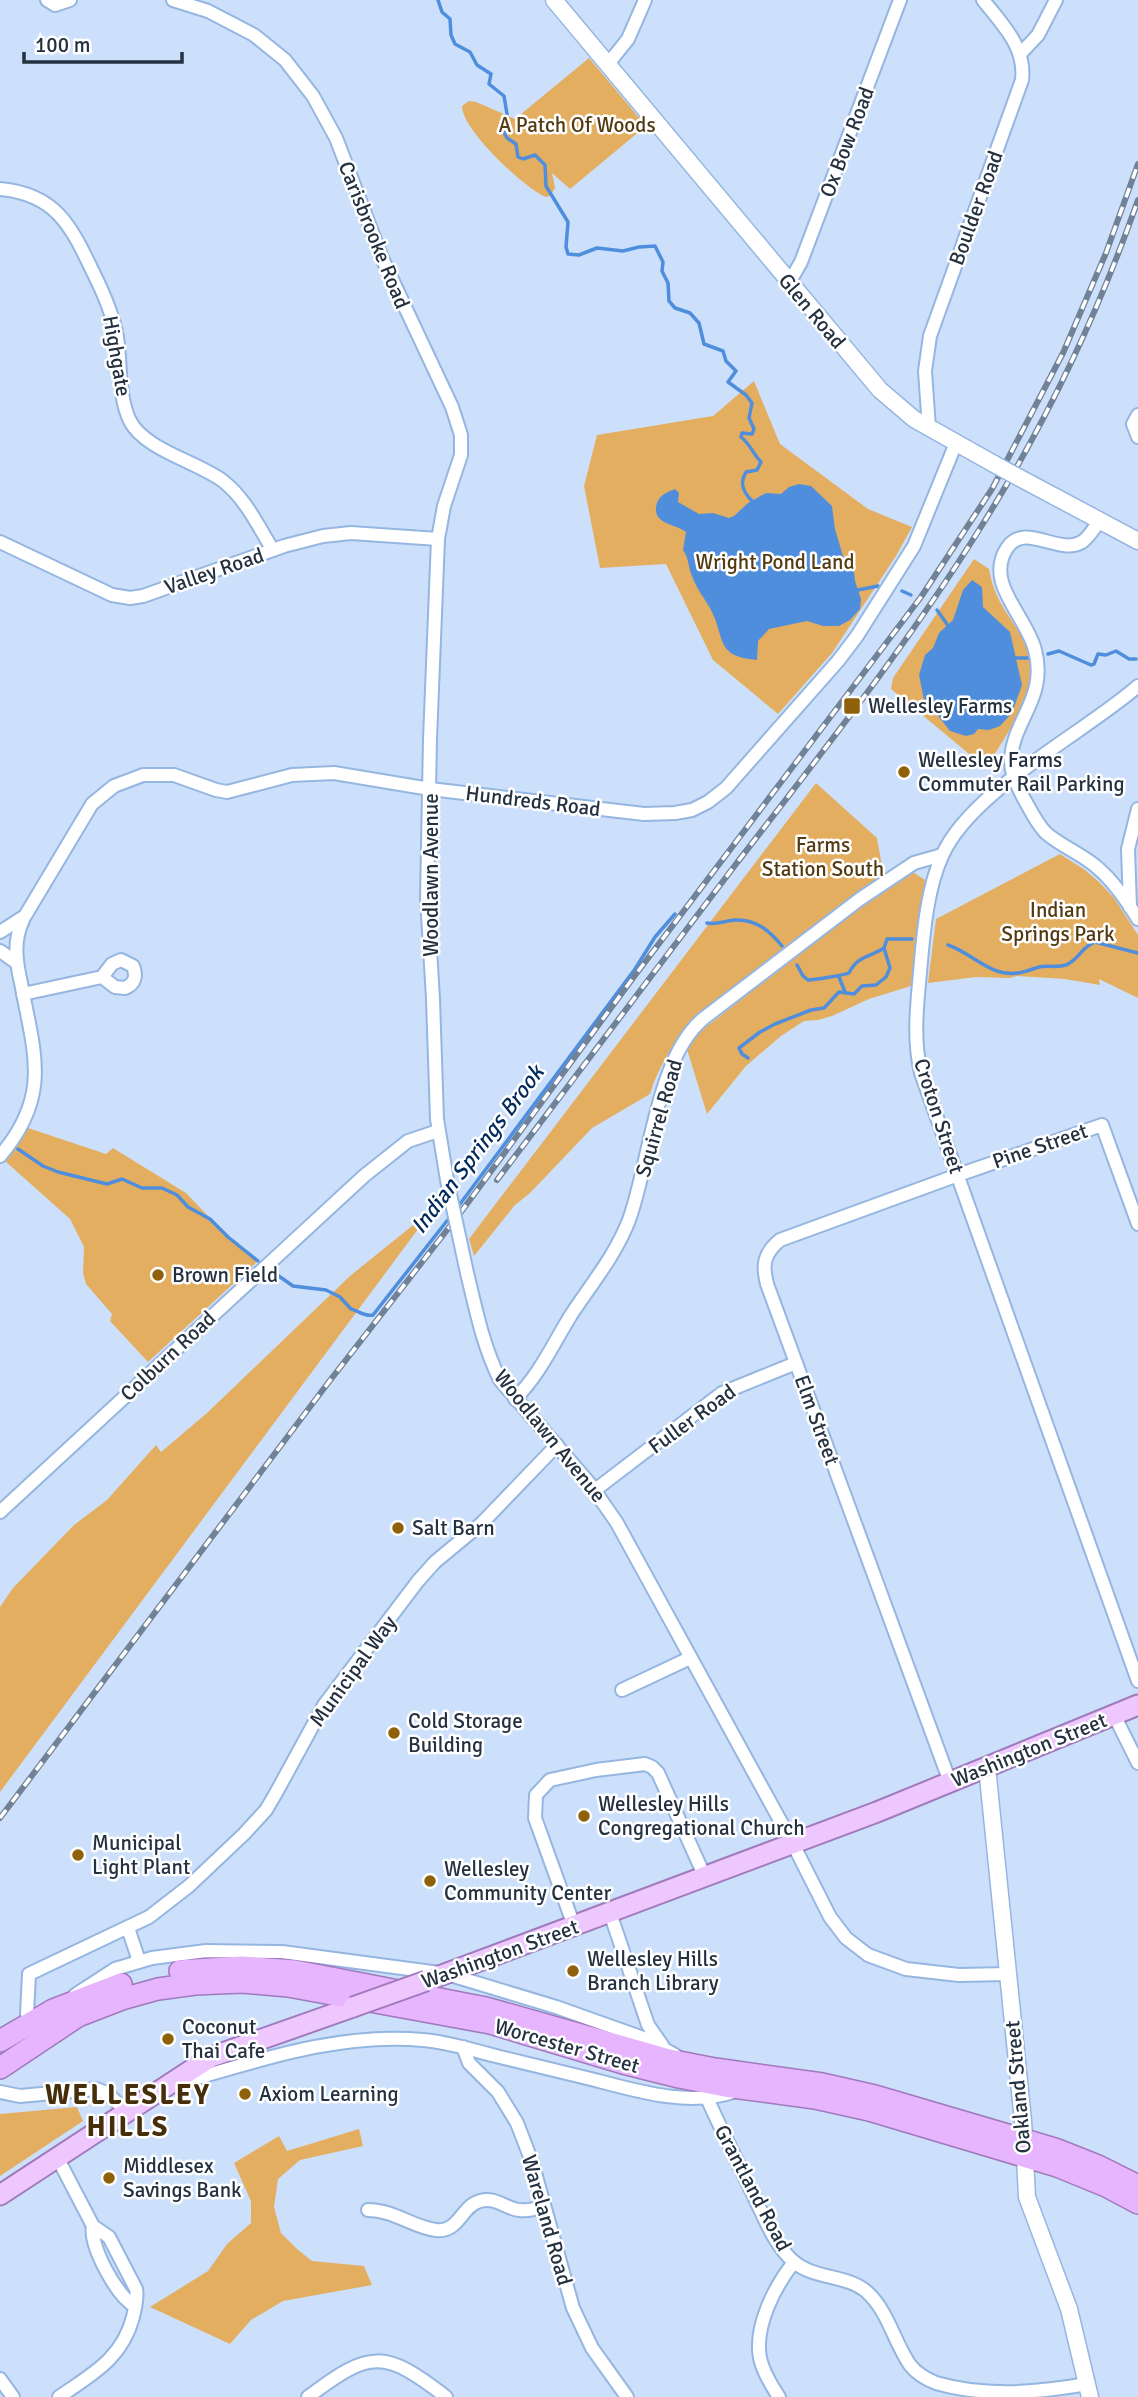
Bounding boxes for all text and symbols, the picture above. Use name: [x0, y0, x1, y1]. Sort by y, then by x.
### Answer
scale bar: [24, 21, 182, 65]
text: 100 m: [35, 32, 90, 58]
street label: Ox Bow Road: [814, 83, 880, 201]
park label: A Patch Of Woods: [498, 112, 656, 138]
street label: Boulder Road: [943, 147, 1009, 269]
street label: Carisbrooke Road: [333, 158, 415, 312]
street label: Glen Road: [773, 268, 851, 354]
street label: Highgate: [97, 314, 137, 398]
street label: Valley Road: [161, 542, 267, 600]
park label: Wright Pond Land: [695, 549, 855, 575]
place label: Wellesley Farms: [868, 693, 1012, 719]
marker: Wellesley Farms: [842, 696, 862, 716]
place label: Wellesley Farms Commuter Rail Parking: [918, 747, 1125, 797]
marker: Wellesley Farms Commuter Rail Parking: [896, 764, 912, 780]
street label: Hundreds Road: [464, 780, 602, 822]
street label: Woodlawn Avenue: [418, 793, 444, 957]
park label: Farms Station South: [762, 832, 884, 882]
park label: Indian Springs Park: [1001, 897, 1115, 947]
street label: Croton Street: [908, 1055, 970, 1177]
street label: Squirrel Road: [630, 1056, 688, 1180]
water label: Indian Springs Brook: [404, 1057, 552, 1239]
street label: Pine Street: [989, 1118, 1091, 1174]
place label: Brown Field: [172, 1262, 278, 1288]
marker: Brown Field: [150, 1267, 166, 1283]
street label: Colburn Road: [115, 1305, 221, 1407]
street label: Woodlawn Avenue: [488, 1364, 612, 1508]
street label: Elm Street: [789, 1371, 845, 1469]
street label: Fuller Road: [643, 1379, 741, 1459]
place label: Salt Barn: [412, 1515, 495, 1541]
marker: Salt Barn: [390, 1520, 406, 1536]
street label: Municipal Way: [304, 1610, 402, 1732]
street label: Washington Street: [947, 1707, 1111, 1793]
place label: Cold Storage Building: [408, 1708, 523, 1758]
marker: Cold Storage Building: [386, 1725, 402, 1741]
place label: Wellesley Hills Congregational Church: [598, 1791, 805, 1841]
marker: Wellesley Hills Congregational Church: [576, 1808, 592, 1824]
place label: Municipal Light Plant: [92, 1830, 190, 1880]
marker: Municipal Light Plant: [70, 1847, 86, 1863]
place label: Wellesley Community Center: [444, 1856, 611, 1906]
marker: Wellesley Community Center: [422, 1873, 438, 1889]
street label: Washington Street: [418, 1913, 582, 1995]
place label: Wellesley Hills Branch Library: [587, 1946, 719, 1996]
marker: Wellesley Hills Branch Library: [565, 1963, 581, 1979]
street label: Worcester Street: [492, 2013, 642, 2079]
place label: Coconut Thai Cafe: [182, 2014, 265, 2064]
street label: Oakland Street: [999, 2020, 1037, 2154]
marker: Coconut Thai Cafe: [160, 2031, 176, 2047]
district label: WELLESLEY HILLS: [45, 2078, 211, 2144]
place label: Axiom Learning: [259, 2081, 399, 2107]
marker: Axiom Learning: [237, 2086, 253, 2102]
street label: Grantland Road: [709, 2120, 797, 2256]
street label: Wareland Road: [516, 2152, 578, 2288]
place label: Middlesex Savings Bank: [123, 2153, 242, 2203]
marker: Middlesex Savings Bank: [101, 2170, 117, 2186]

